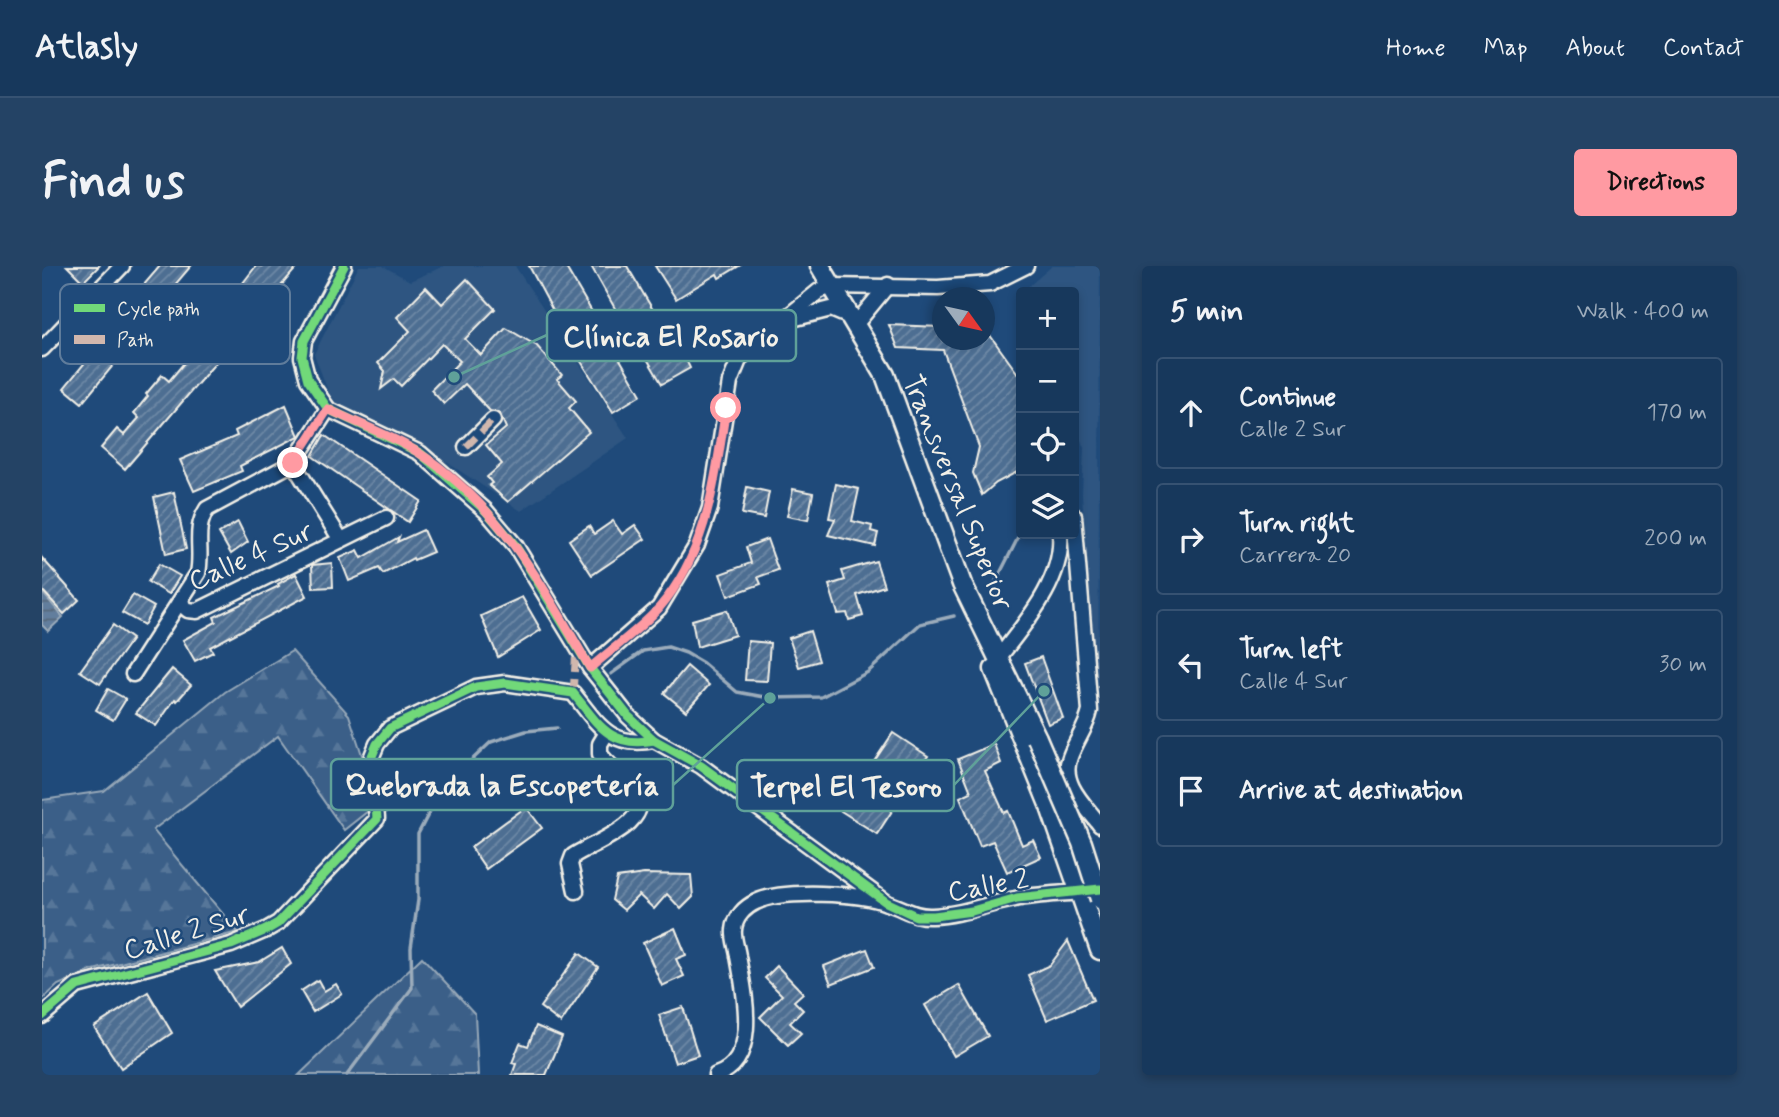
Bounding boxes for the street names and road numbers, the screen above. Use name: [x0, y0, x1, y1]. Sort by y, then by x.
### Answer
street label: Transversal Superior: [893, 370, 1021, 617]
street label: Calle 4 Sur: [183, 513, 319, 601]
street label: Calle 2: [945, 861, 1032, 912]
street label: Calle 2 Sur: [119, 897, 254, 970]

